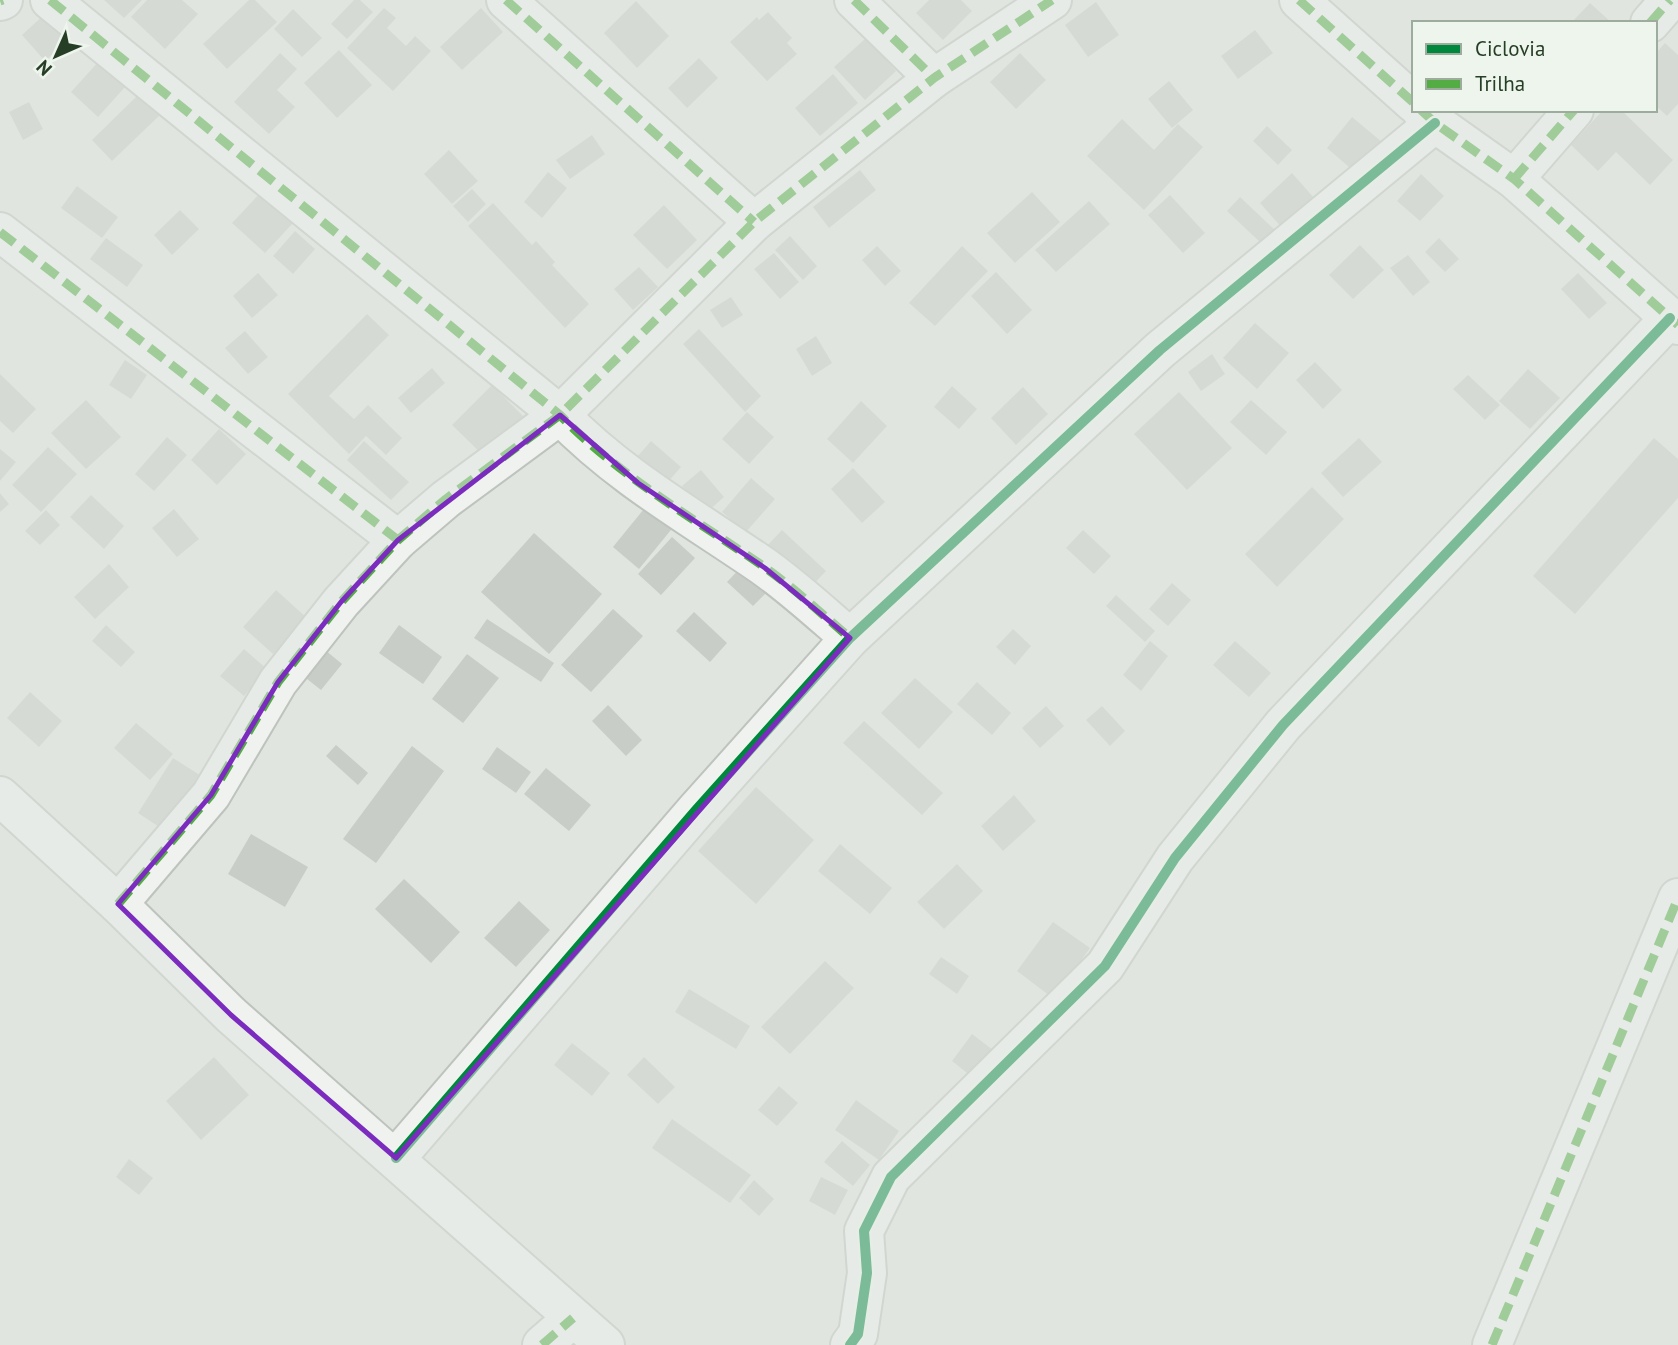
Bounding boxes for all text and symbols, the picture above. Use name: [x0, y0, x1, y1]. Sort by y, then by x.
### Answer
north arrow: [21, 21, 91, 91]
legend: [1412, 21, 1657, 112]
text: Ciclovia: [1475, 35, 1545, 62]
text: N: [31, 55, 57, 81]
text: Trilha: [1475, 70, 1525, 97]

